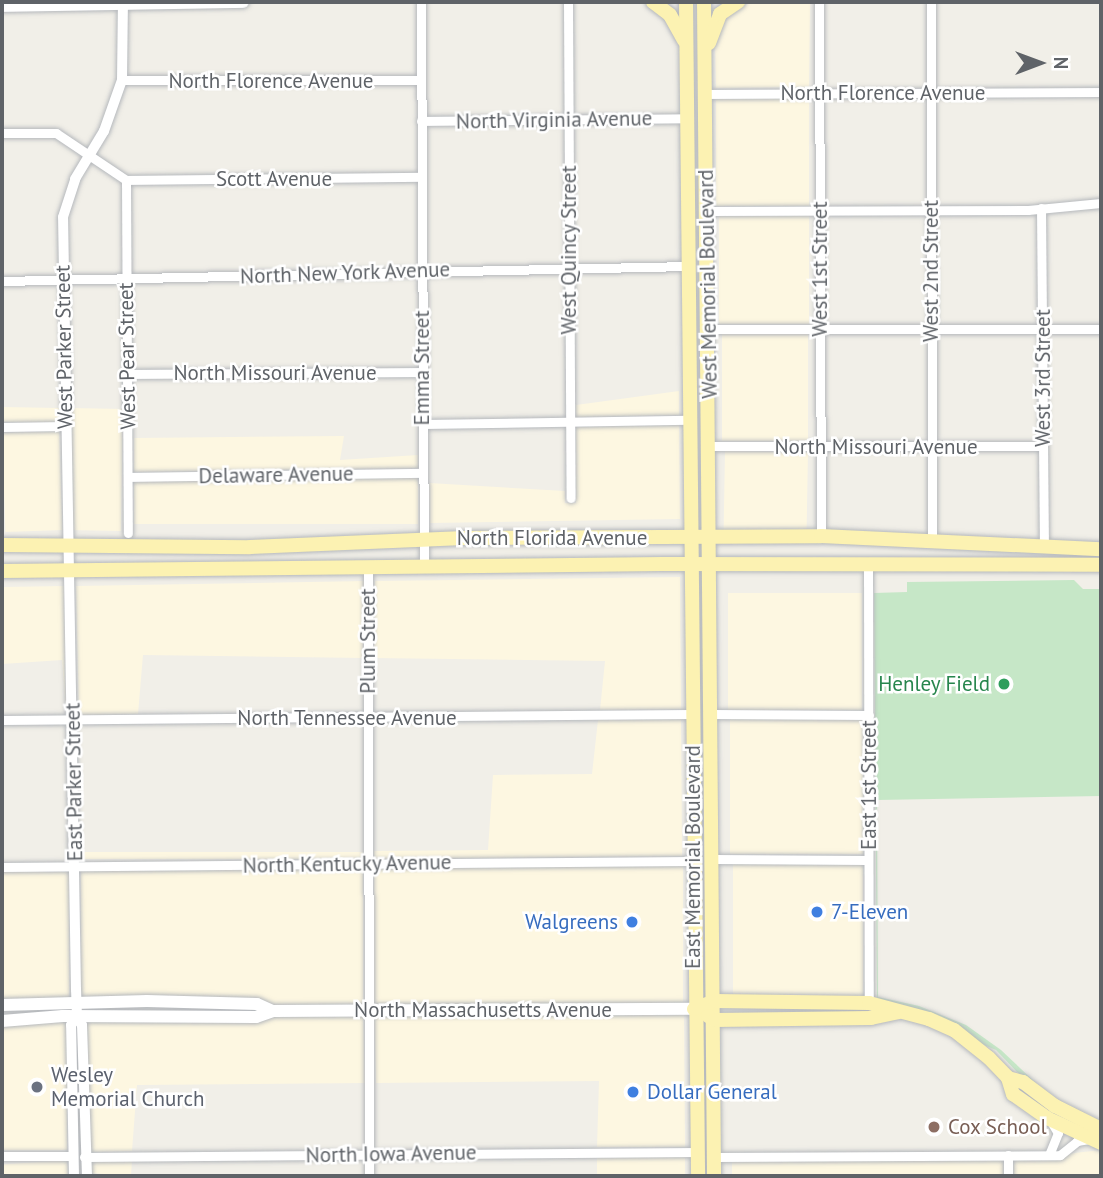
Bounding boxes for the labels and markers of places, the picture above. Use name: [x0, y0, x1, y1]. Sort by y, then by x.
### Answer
place label: Henley Field: [877, 671, 990, 697]
marker: Henley Field: [996, 676, 1012, 692]
place label: 7-Eleven: [831, 899, 908, 925]
marker: 7-Eleven: [809, 904, 825, 920]
place label: Walgreens: [525, 909, 618, 935]
marker: Walgreens: [624, 914, 640, 930]
place label: Wesley Memorial Church: [51, 1062, 204, 1112]
marker: Wesley Memorial Church: [29, 1079, 45, 1095]
place label: Dollar General: [647, 1079, 777, 1105]
marker: Dollar General: [625, 1084, 641, 1100]
place label: Cox School: [948, 1114, 1047, 1140]
marker: Cox School: [926, 1119, 942, 1135]

